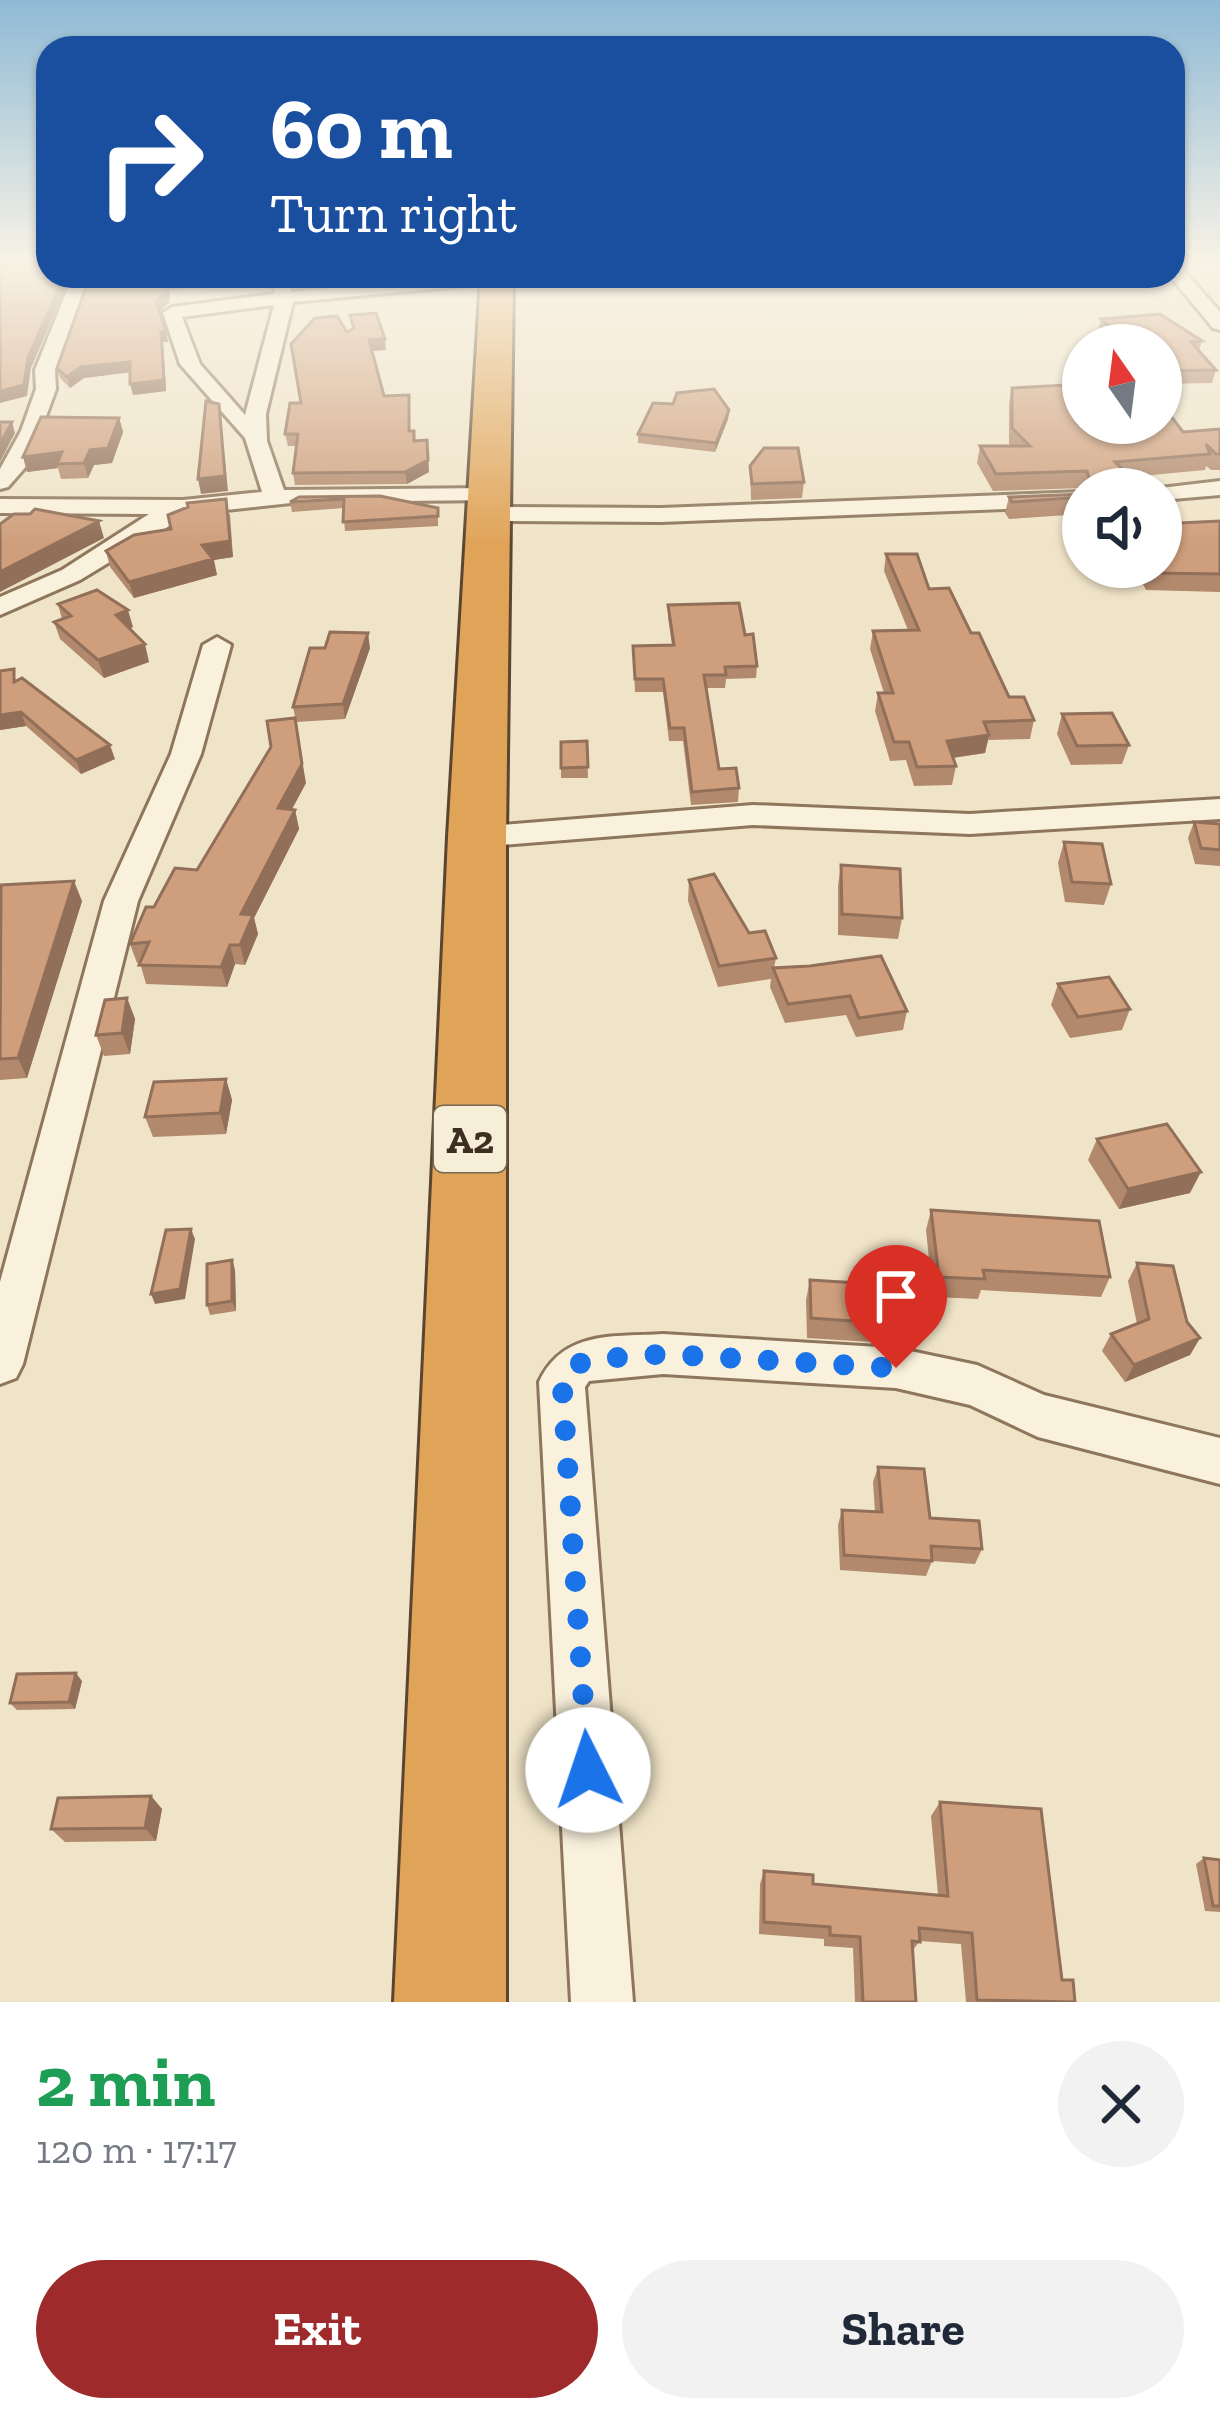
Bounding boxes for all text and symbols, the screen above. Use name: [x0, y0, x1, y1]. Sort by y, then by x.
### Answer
text: 60 m: [270, 79, 453, 180]
icon: right: [72, 84, 228, 240]
text: Turn right: [270, 181, 517, 246]
north arrow: [1062, 324, 1182, 444]
map controls: [1062, 324, 1182, 588]
button: sound: [1062, 468, 1182, 588]
road number: A2: [434, 1106, 506, 1172]
pin: [845, 1245, 947, 1368]
icon: arrive: [863, 1263, 929, 1329]
position arrow: [525, 1707, 651, 1833]
text: 2 min: [36, 2038, 215, 2124]
button: close: [1058, 2041, 1184, 2167]
text: 120 m · 17:17: [36, 2126, 237, 2173]
button: Exit: [36, 2260, 598, 2398]
button: Share: [622, 2260, 1184, 2398]

